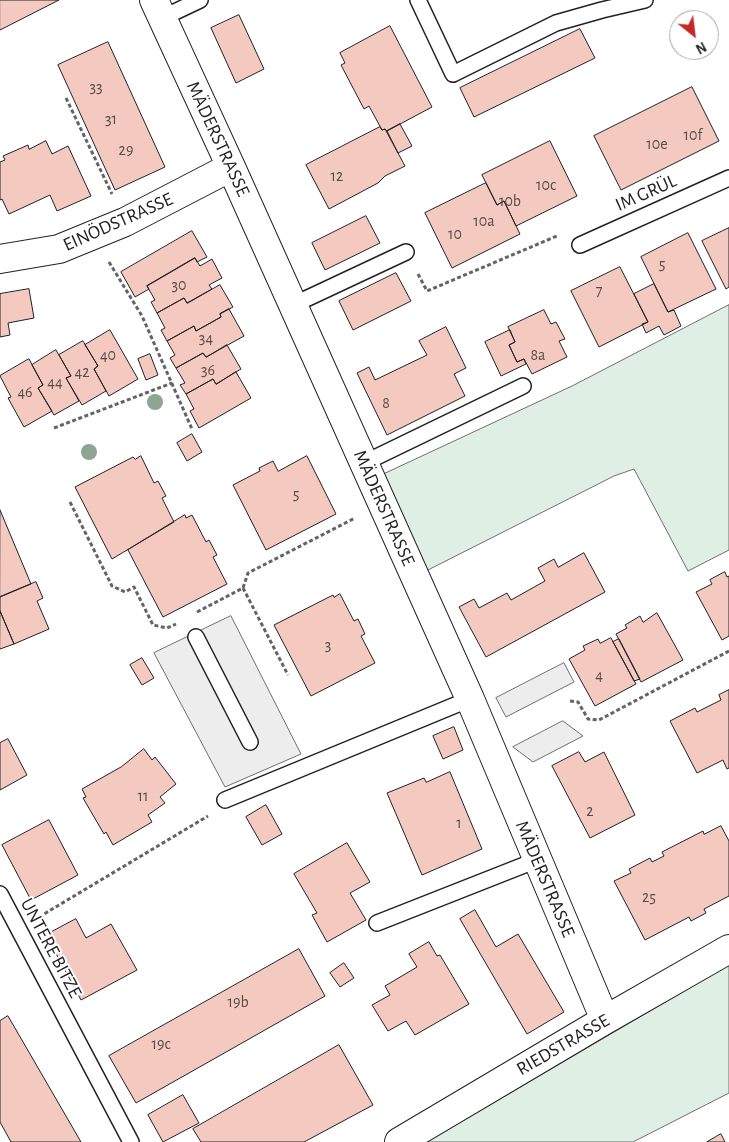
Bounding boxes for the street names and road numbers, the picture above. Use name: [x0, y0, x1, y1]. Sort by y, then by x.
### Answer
street label: MÄDERSTRASSE: [181, 78, 255, 200]
street label: IM GRÜL: [612, 169, 680, 217]
street label: EINÖDSTRASSE: [60, 188, 176, 256]
street label: MÄDERSTRASSE: [348, 446, 420, 570]
street label: MÄDERSTRASSE: [510, 817, 580, 941]
street label: UNTERE BITZE: [15, 894, 87, 1002]
street label: RIEDSTRASSE: [512, 1009, 614, 1081]

